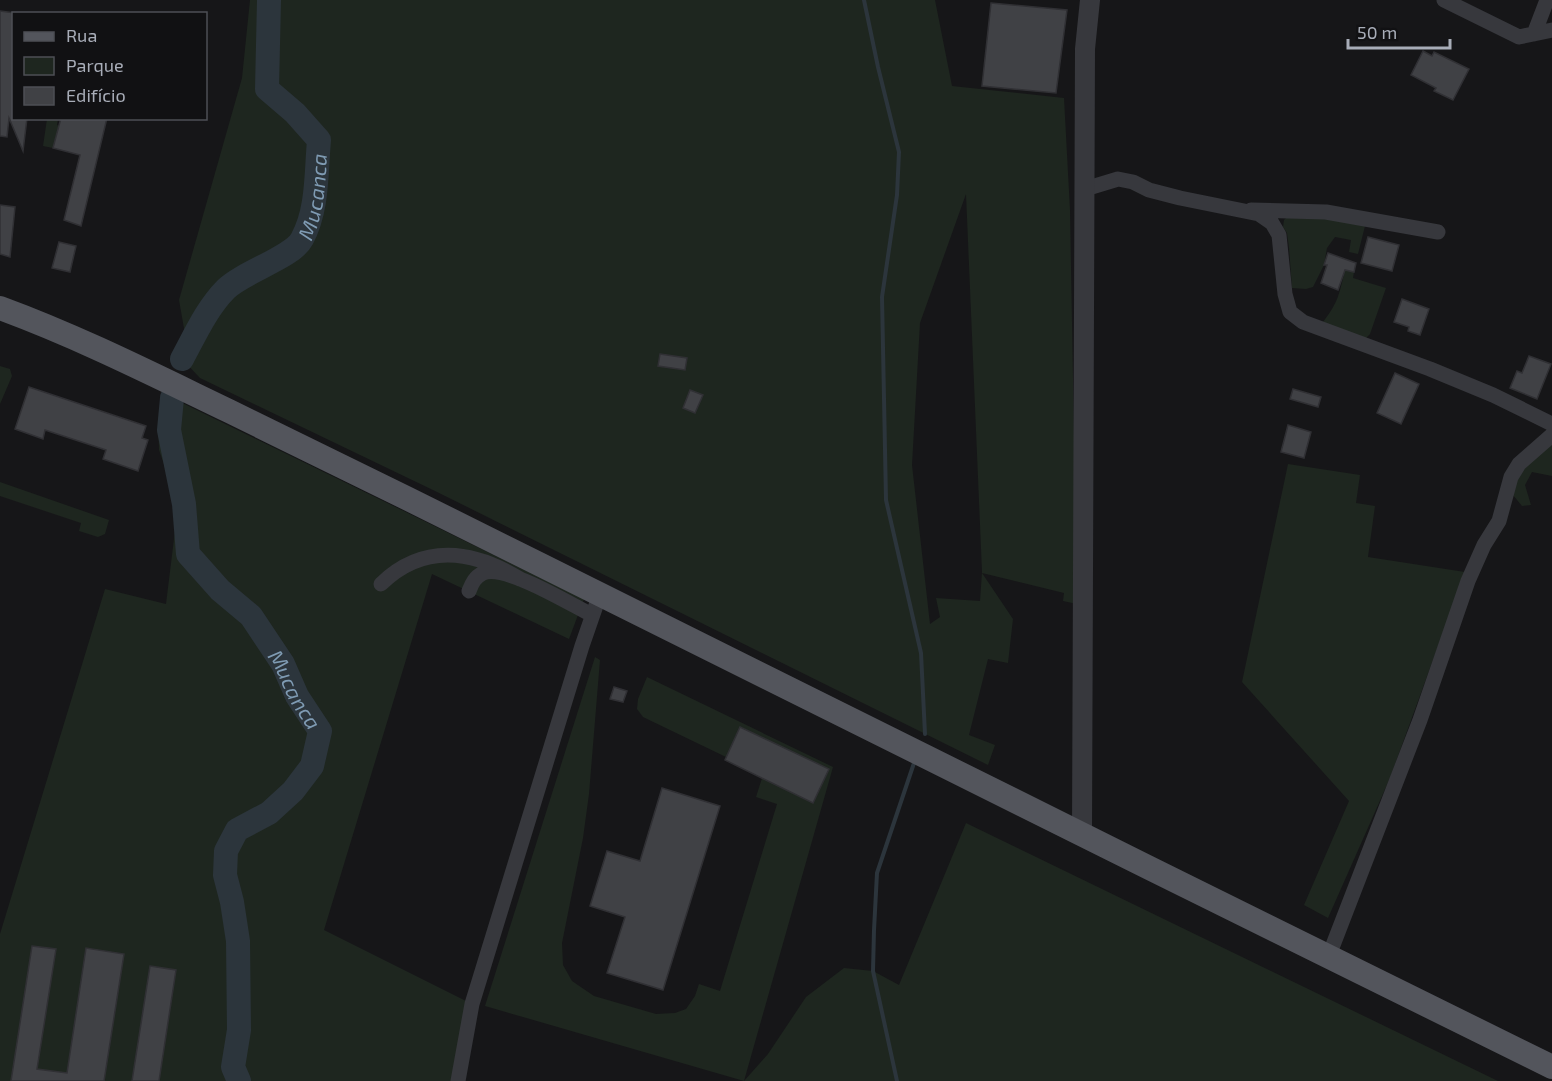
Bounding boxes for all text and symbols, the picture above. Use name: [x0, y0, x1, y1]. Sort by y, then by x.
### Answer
legend: [12, 12, 207, 120]
scale bar: [1348, 12, 1450, 50]
text: 50 m: [1357, 21, 1397, 43]
text: Rua: [66, 24, 97, 46]
text: Parque: [66, 54, 124, 76]
text: Edifício: [66, 84, 126, 106]
water label: Mucanca: [291, 153, 330, 243]
water label: Mucanca: [264, 644, 327, 733]

